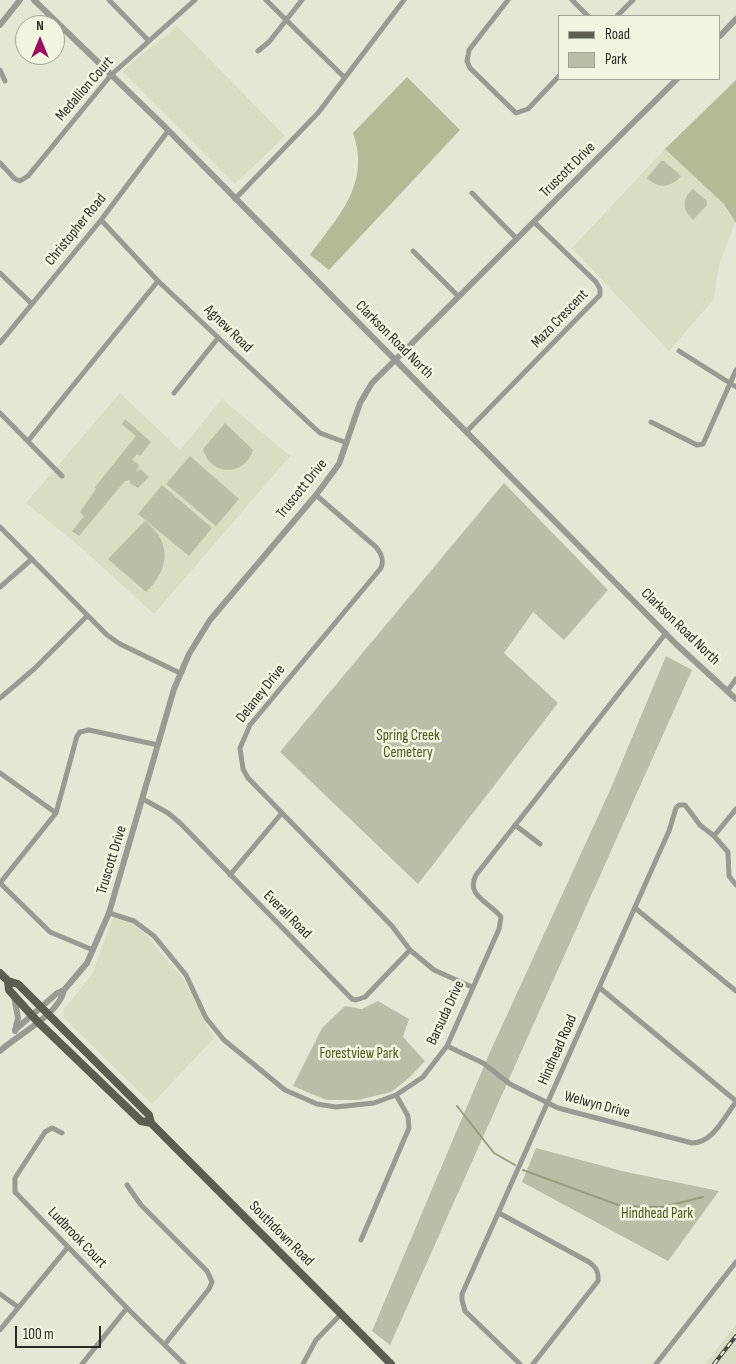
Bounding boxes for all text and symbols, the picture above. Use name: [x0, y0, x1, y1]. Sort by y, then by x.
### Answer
north arrow: [15, 15, 65, 65]
legend: [558, 15, 721, 80]
text: N: [36, 17, 44, 34]
text: Road: [605, 25, 630, 44]
text: Park: [605, 50, 627, 69]
street label: Medallion Court: [52, 53, 118, 125]
street label: Truscott Drive: [537, 139, 599, 201]
street label: Christopher Road: [42, 190, 110, 270]
street label: Mazo Crescent: [528, 286, 592, 352]
street label: Clarkson Road North: [351, 297, 437, 383]
street label: Agnew Road: [200, 301, 256, 357]
street label: Truscott Drive: [273, 456, 331, 522]
street label: Clarkson Road North: [637, 585, 723, 669]
street label: Delaney Drive: [233, 661, 289, 727]
park label: Spring Creek Cemetery: [376, 727, 440, 762]
street label: Truscott Drive: [93, 824, 131, 896]
street label: Everall Road: [259, 887, 315, 943]
street label: Barsuda Drive: [423, 978, 469, 1048]
street label: Hindhead Road: [535, 1012, 581, 1088]
park label: Forestview Park: [319, 1045, 399, 1063]
street label: Welwyn Drive: [562, 1088, 632, 1122]
street label: Southdown Road: [245, 1198, 317, 1270]
street label: Ludbrook Court: [44, 1204, 110, 1272]
park label: Hindhead Park: [621, 1205, 693, 1223]
scale bar: [18, 1316, 104, 1348]
text: 100 m: [23, 1325, 54, 1344]

